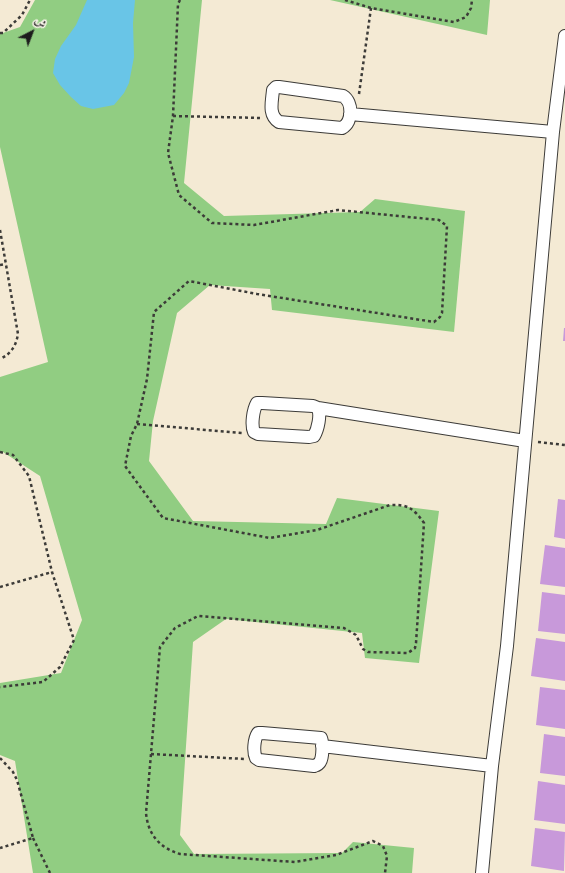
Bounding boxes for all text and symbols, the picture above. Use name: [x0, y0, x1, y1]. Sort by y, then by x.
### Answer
north arrow: [12, 12, 52, 52]
text: ش: [31, 13, 49, 33]

